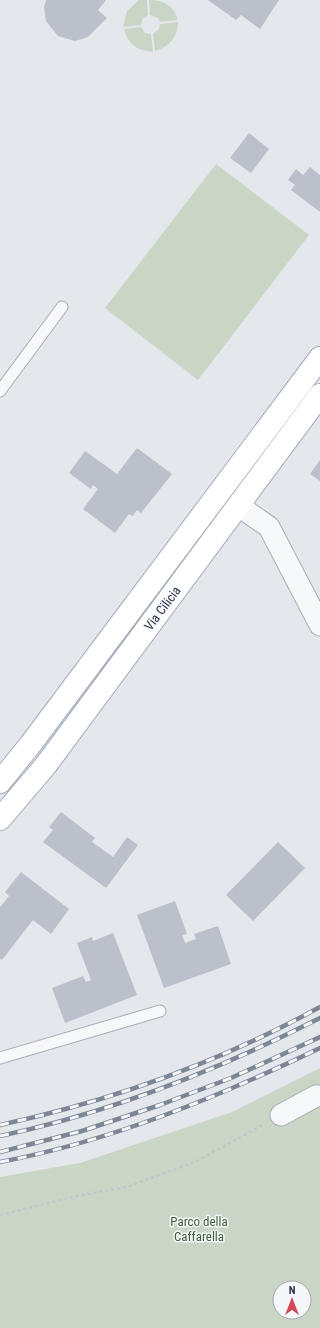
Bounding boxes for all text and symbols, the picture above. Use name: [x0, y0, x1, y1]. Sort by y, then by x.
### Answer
street label: Via Cilicia: [141, 583, 184, 633]
park label: Parco della Caffarella: [170, 1214, 228, 1244]
north arrow: [272, 1280, 312, 1320]
text: N: [289, 1284, 296, 1297]

